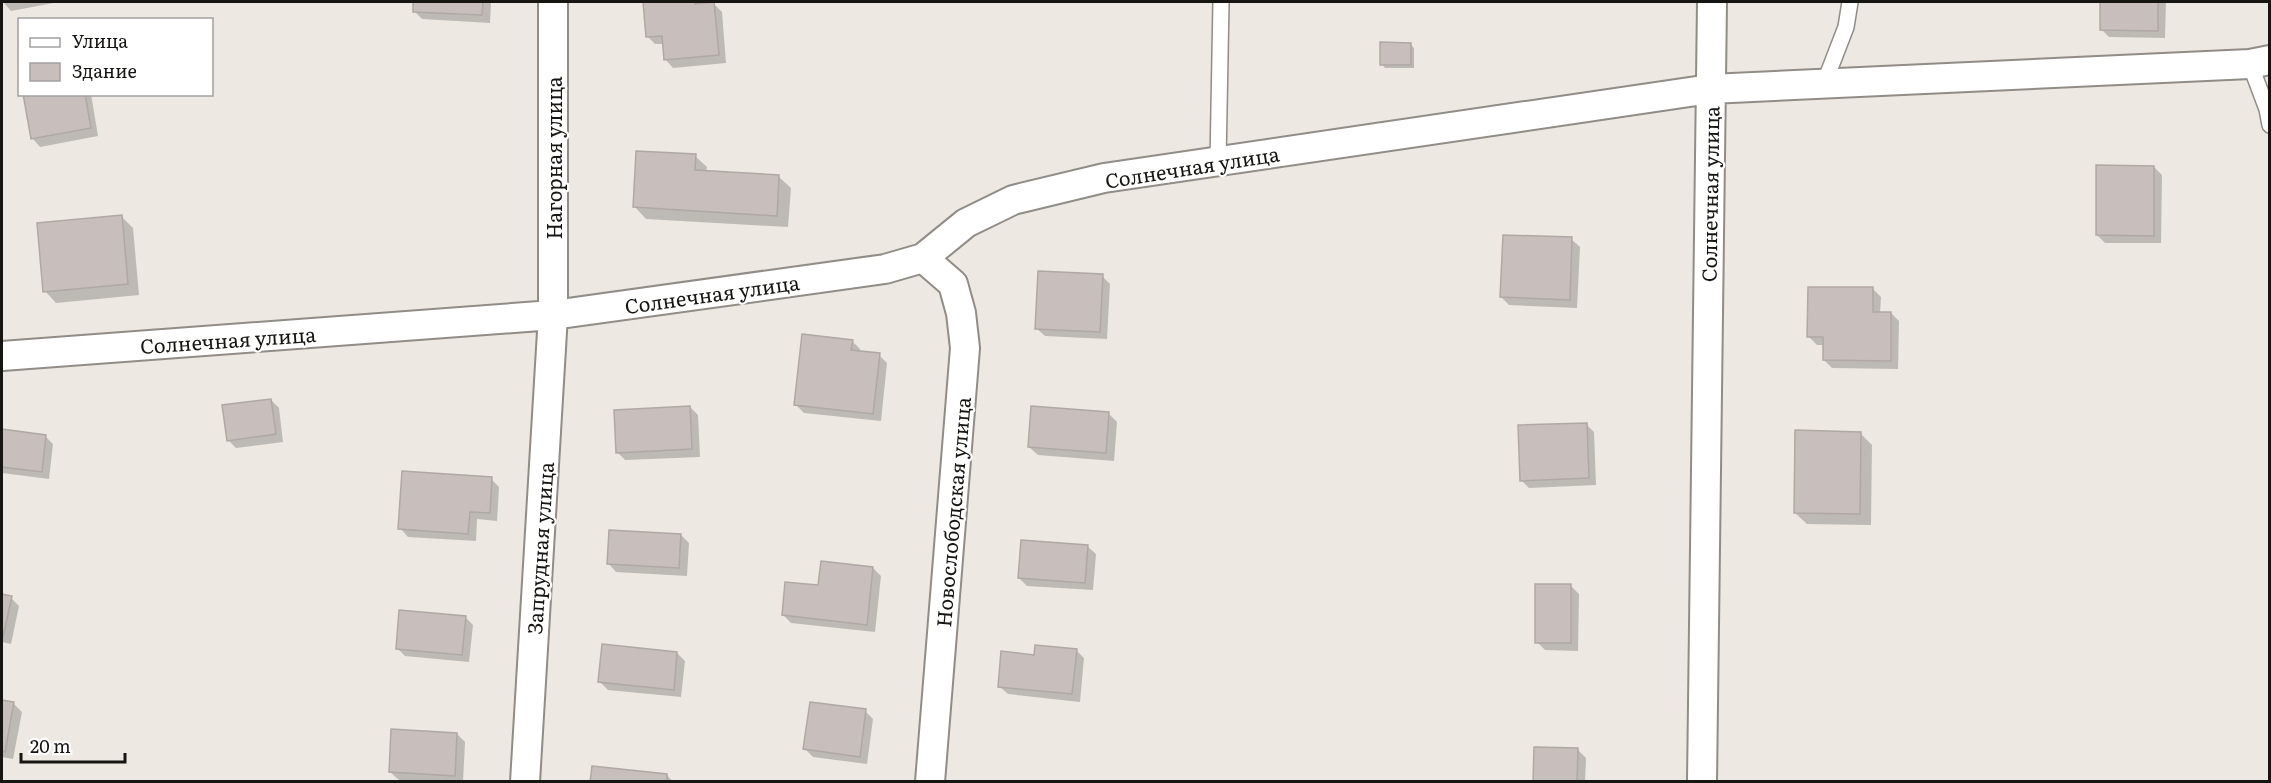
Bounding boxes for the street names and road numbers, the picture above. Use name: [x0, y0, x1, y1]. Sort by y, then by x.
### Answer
street label: Нагорная улица: [538, 76, 568, 240]
street label: Солнечная улица: [1692, 106, 1726, 282]
street label: Солнечная улица: [1103, 137, 1282, 195]
street label: Солнечная улица: [623, 266, 801, 320]
street label: Солнечная улица: [139, 318, 317, 360]
street label: Новослободская улица: [927, 395, 977, 628]
street label: Запрудная улица: [518, 461, 560, 635]

